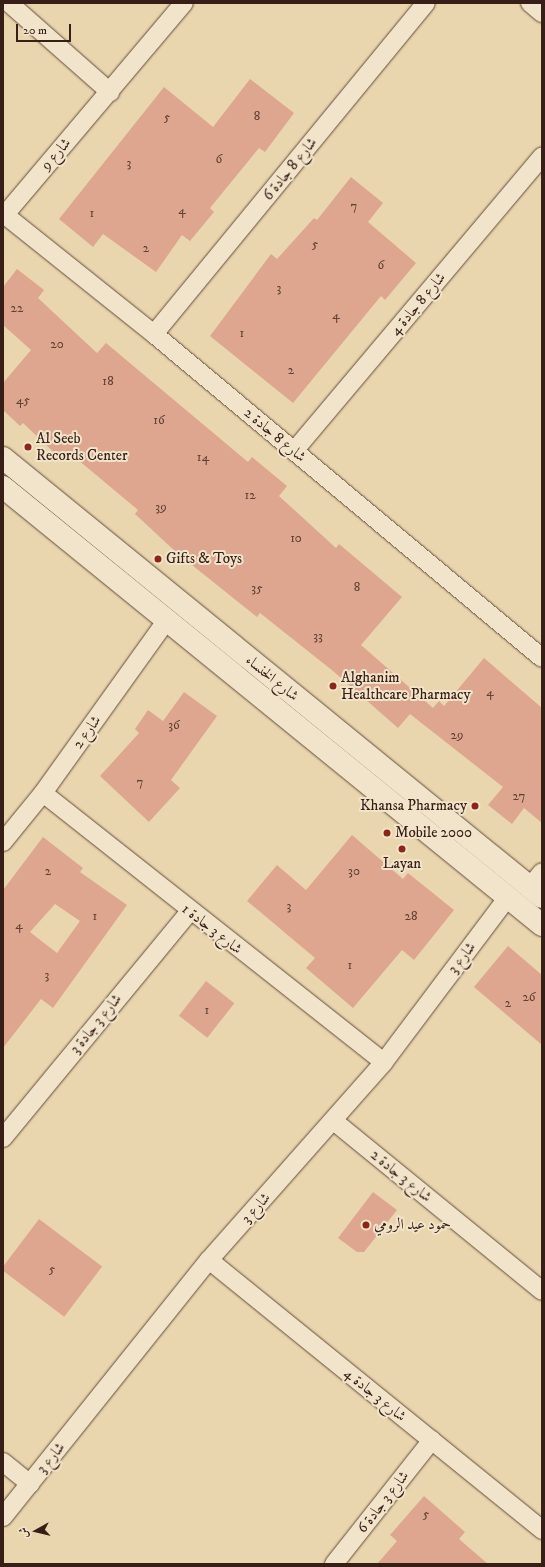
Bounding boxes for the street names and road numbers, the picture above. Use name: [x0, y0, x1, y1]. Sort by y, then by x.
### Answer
street label: شارع 9: [37, 134, 75, 174]
street label: شارع 8 جادة 6: [259, 134, 321, 204]
street label: شارع 8 جادة 4: [386, 269, 450, 339]
street label: شارع 8 جادة 2: [240, 404, 310, 466]
street label: شارع الخنساء: [242, 651, 302, 705]
street label: شارع 2: [69, 712, 105, 752]
street label: شارع 3 جادة 1: [178, 900, 246, 958]
street label: شارع 3: [444, 939, 480, 977]
street label: شارع 3 جادة 3: [66, 990, 126, 1058]
street label: شارع 3 جادة 2: [367, 1146, 435, 1206]
street label: شارع 3: [238, 1189, 274, 1227]
street label: شارع 3 جادة 4: [340, 1364, 410, 1426]
street label: شارع 3: [33, 1439, 69, 1477]
street label: شارع 3 جادة 6: [353, 1467, 413, 1537]

